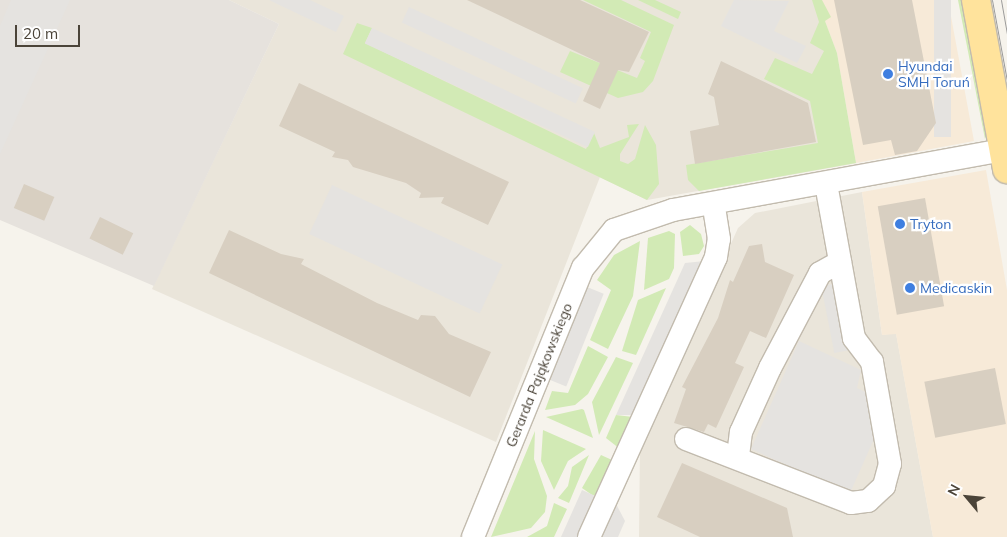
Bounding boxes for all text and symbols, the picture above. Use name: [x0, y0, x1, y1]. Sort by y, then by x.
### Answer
scale bar: [18, 15, 82, 47]
text: 20 m: [23, 24, 58, 43]
place label: Hyundai SMH Toruń: [898, 58, 970, 90]
marker: Hyundai SMH Toruń: [882, 68, 894, 80]
place label: Tryton: [910, 216, 951, 232]
marker: Tryton: [894, 218, 906, 230]
place label: Medicaskin: [920, 280, 992, 296]
marker: Medicaskin: [904, 282, 916, 294]
street label: Gerarda Pająkowskiego: [502, 300, 576, 450]
north arrow: [942, 472, 992, 522]
text: N: [943, 481, 964, 499]

